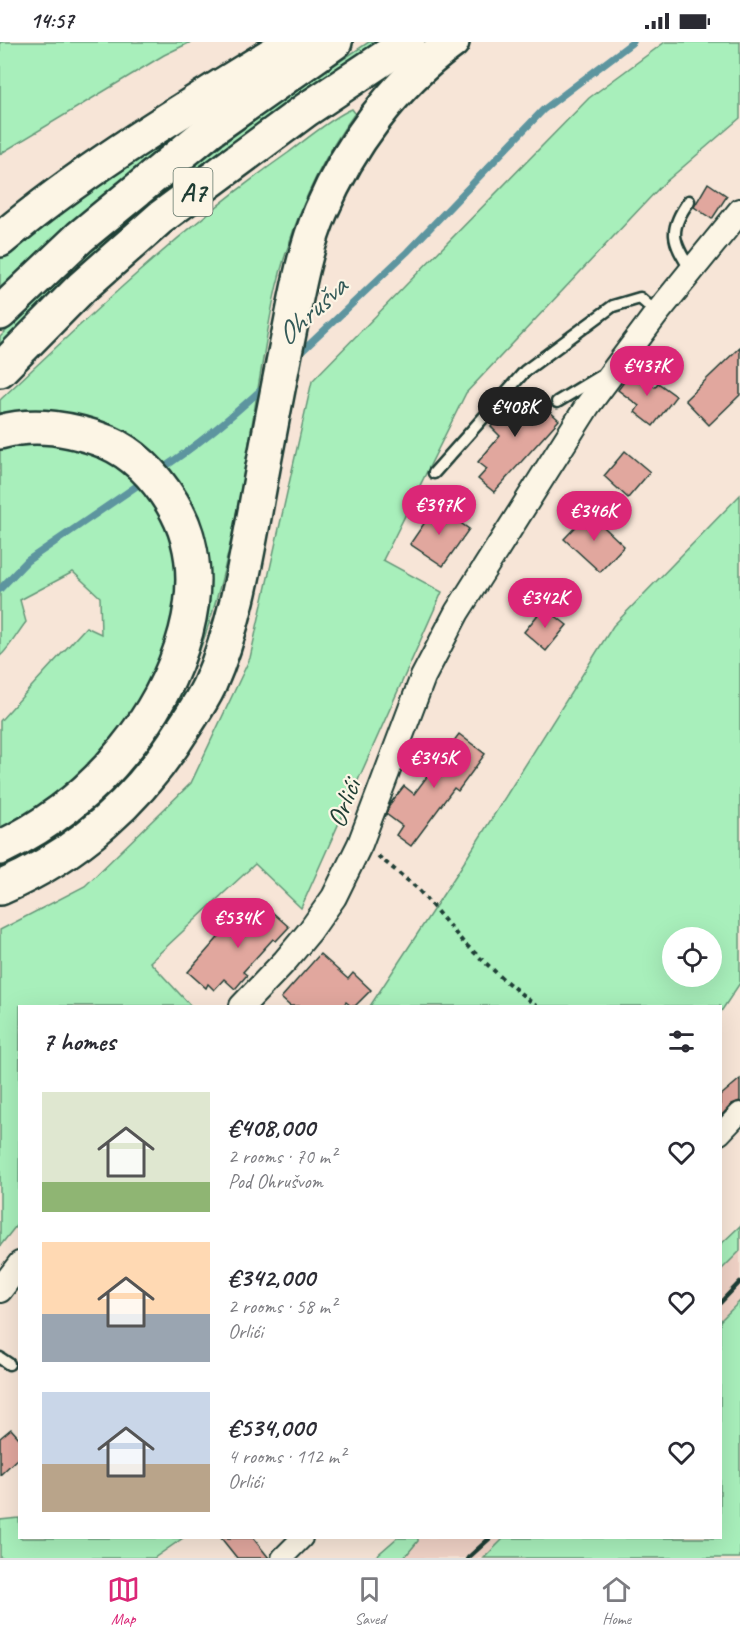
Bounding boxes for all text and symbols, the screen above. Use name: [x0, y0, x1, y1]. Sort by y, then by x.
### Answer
text: 14:57: [30, 7, 74, 35]
road number: A7: [174, 168, 212, 216]
water label: Ohrušva: [267, 267, 357, 354]
pin: €437K: [605, 346, 689, 397]
text: €437K: [624, 353, 670, 378]
pin: €408K: [473, 387, 557, 438]
text: €408K: [492, 394, 538, 419]
pin: €397K: [397, 485, 481, 536]
pin: €346K: [552, 491, 636, 542]
text: €397K: [416, 492, 462, 517]
text: €346K: [571, 498, 617, 523]
pin: €342K: [503, 578, 587, 629]
text: €342K: [522, 585, 568, 610]
pin: €345K: [392, 738, 476, 789]
text: €345K: [411, 745, 457, 770]
street label: Orlići: [318, 770, 370, 832]
pin: €534K: [196, 898, 280, 949]
text: €534K: [215, 905, 261, 930]
map controls: [662, 927, 722, 987]
button: locate: [662, 927, 722, 987]
text: 7 homes: [42, 1025, 115, 1058]
icon: filters: [665, 1025, 698, 1058]
text: €408,000: [228, 1111, 315, 1144]
icon: home: [90, 1116, 162, 1188]
icon: heart: [665, 1136, 698, 1169]
text: 2 rooms · 70 m²: [228, 1144, 336, 1169]
text: Pod Ohrušvom: [228, 1169, 323, 1194]
text: €342,000: [228, 1261, 315, 1294]
icon: home: [90, 1266, 162, 1338]
icon: heart: [665, 1286, 698, 1319]
text: 2 rooms · 58 m²: [228, 1294, 336, 1319]
text: Orlići: [228, 1319, 263, 1344]
text: €534,000: [228, 1411, 315, 1444]
icon: home: [90, 1416, 162, 1488]
icon: heart: [665, 1436, 698, 1469]
text: 4 rooms · 112 m²: [228, 1444, 345, 1469]
text: Orlići: [228, 1469, 263, 1494]
tab: Map: [107, 1573, 140, 1629]
tab: Saved: [353, 1573, 386, 1629]
tab: Home: [600, 1573, 633, 1629]

